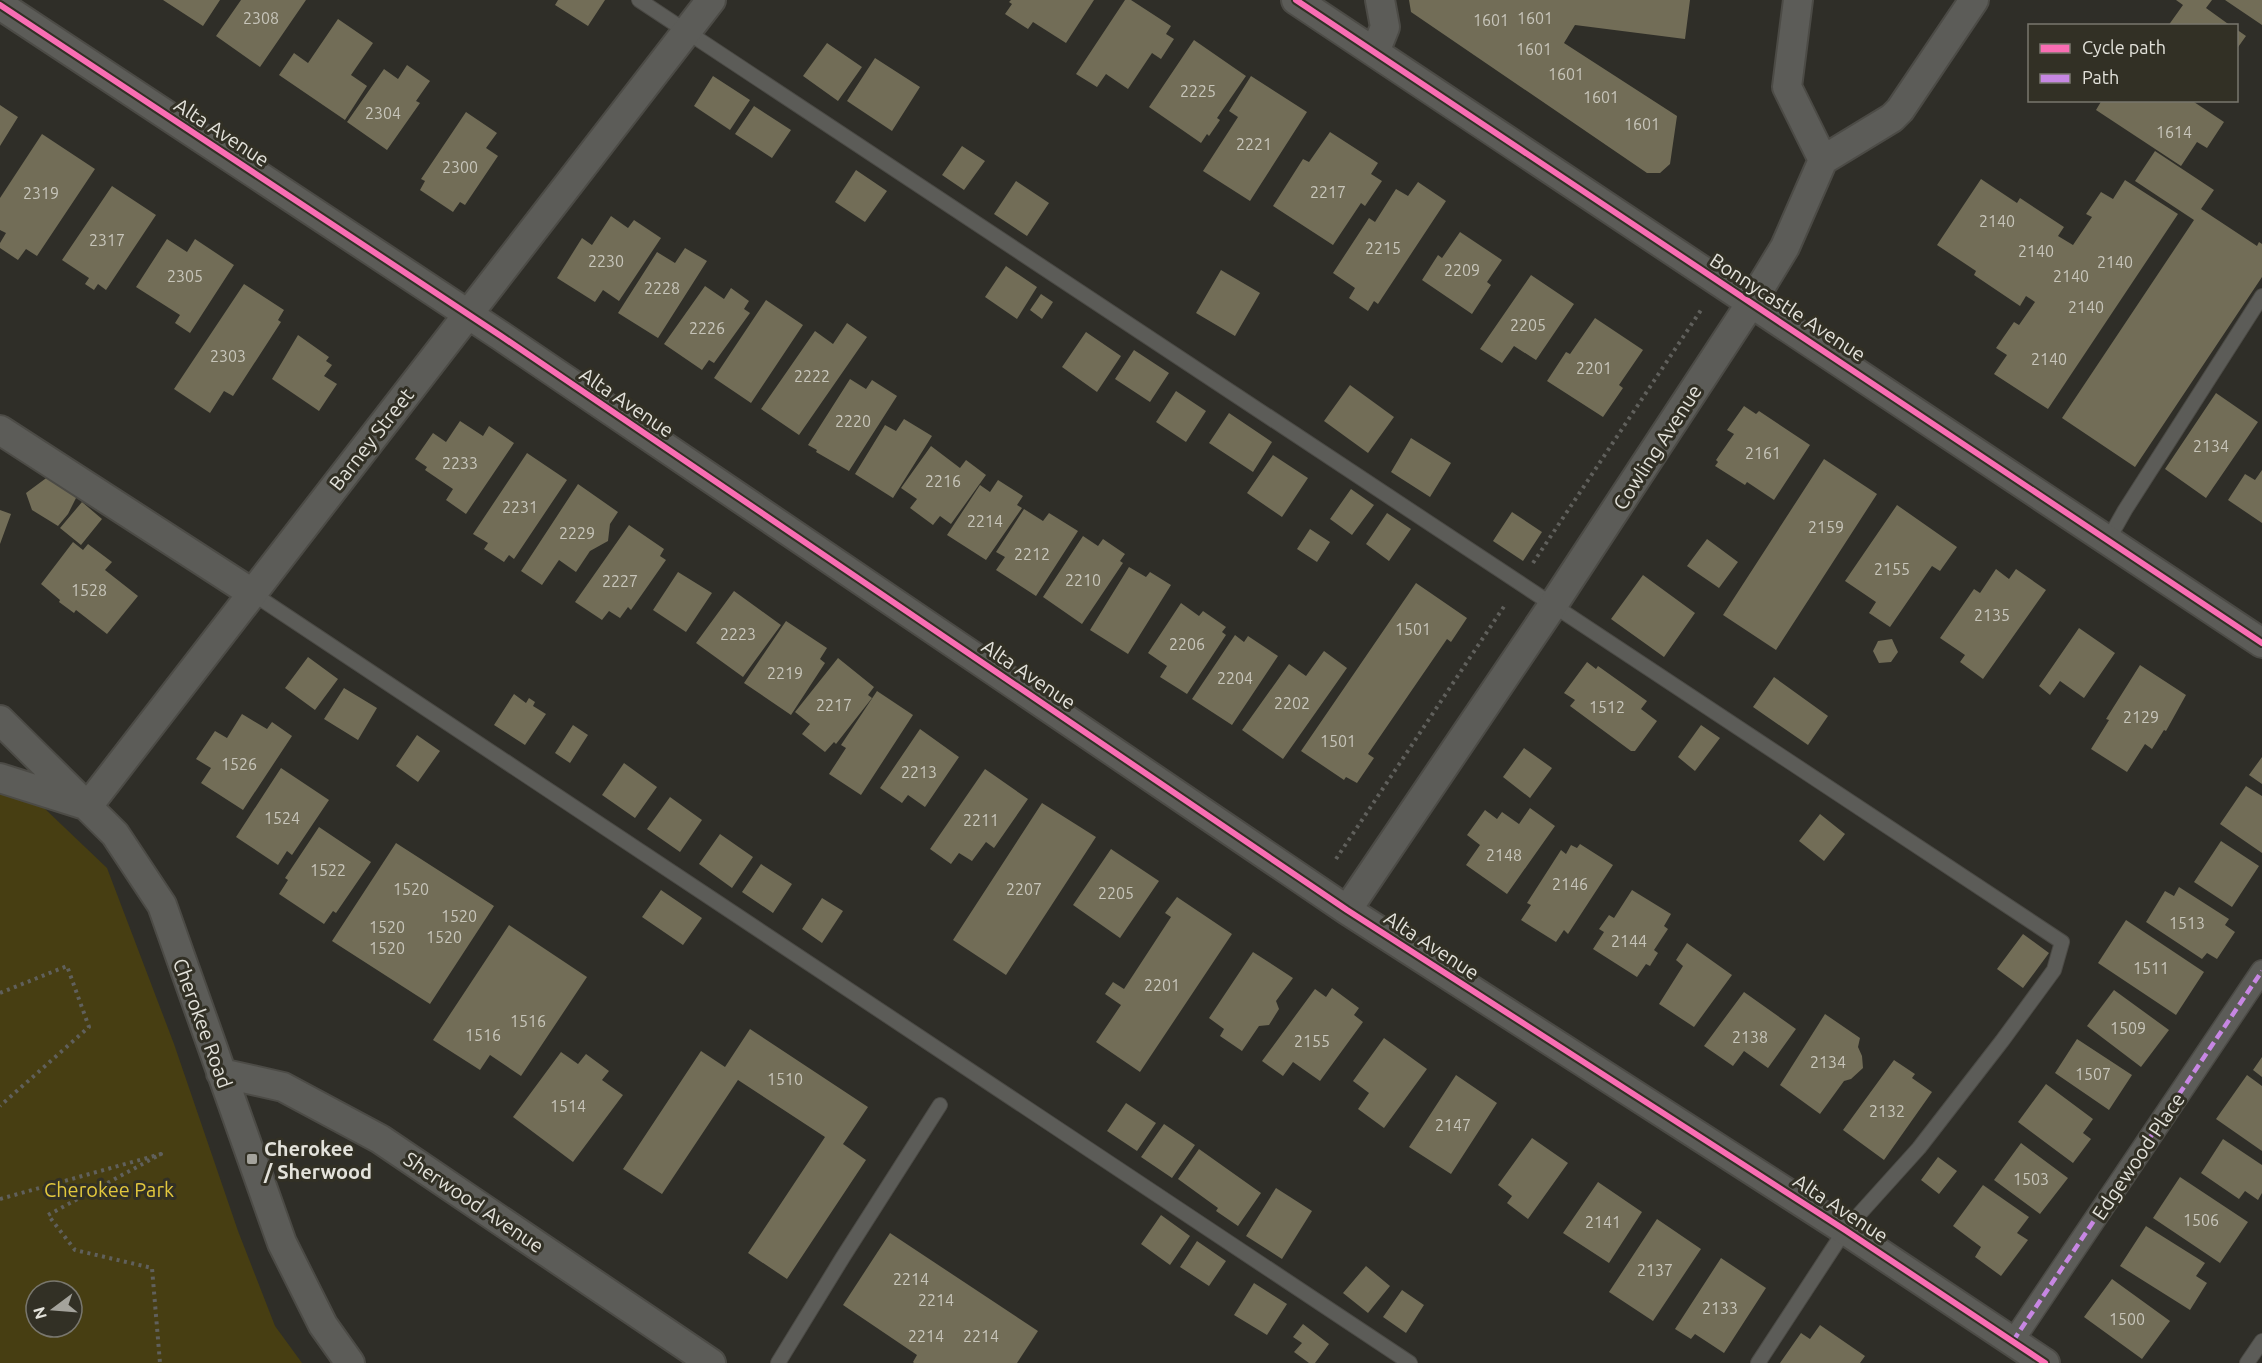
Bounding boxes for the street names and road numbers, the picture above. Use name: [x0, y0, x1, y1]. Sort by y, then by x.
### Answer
street label: Alta Avenue: [170, 93, 274, 171]
street label: Bonnycastle Avenue: [1706, 248, 1870, 366]
street label: Alta Avenue: [576, 362, 678, 442]
street label: Cowling Avenue: [1608, 380, 1706, 514]
street label: Barney Street: [324, 383, 418, 495]
street label: Alta Avenue: [978, 634, 1080, 714]
street label: Alta Avenue: [1380, 906, 1484, 984]
street label: Cherokee Road: [169, 955, 237, 1091]
street label: Edgewood Place: [2087, 1088, 2189, 1224]
street label: Sherwood Avenue: [400, 1147, 548, 1257]
street label: Alta Avenue: [1789, 1169, 1893, 1247]

